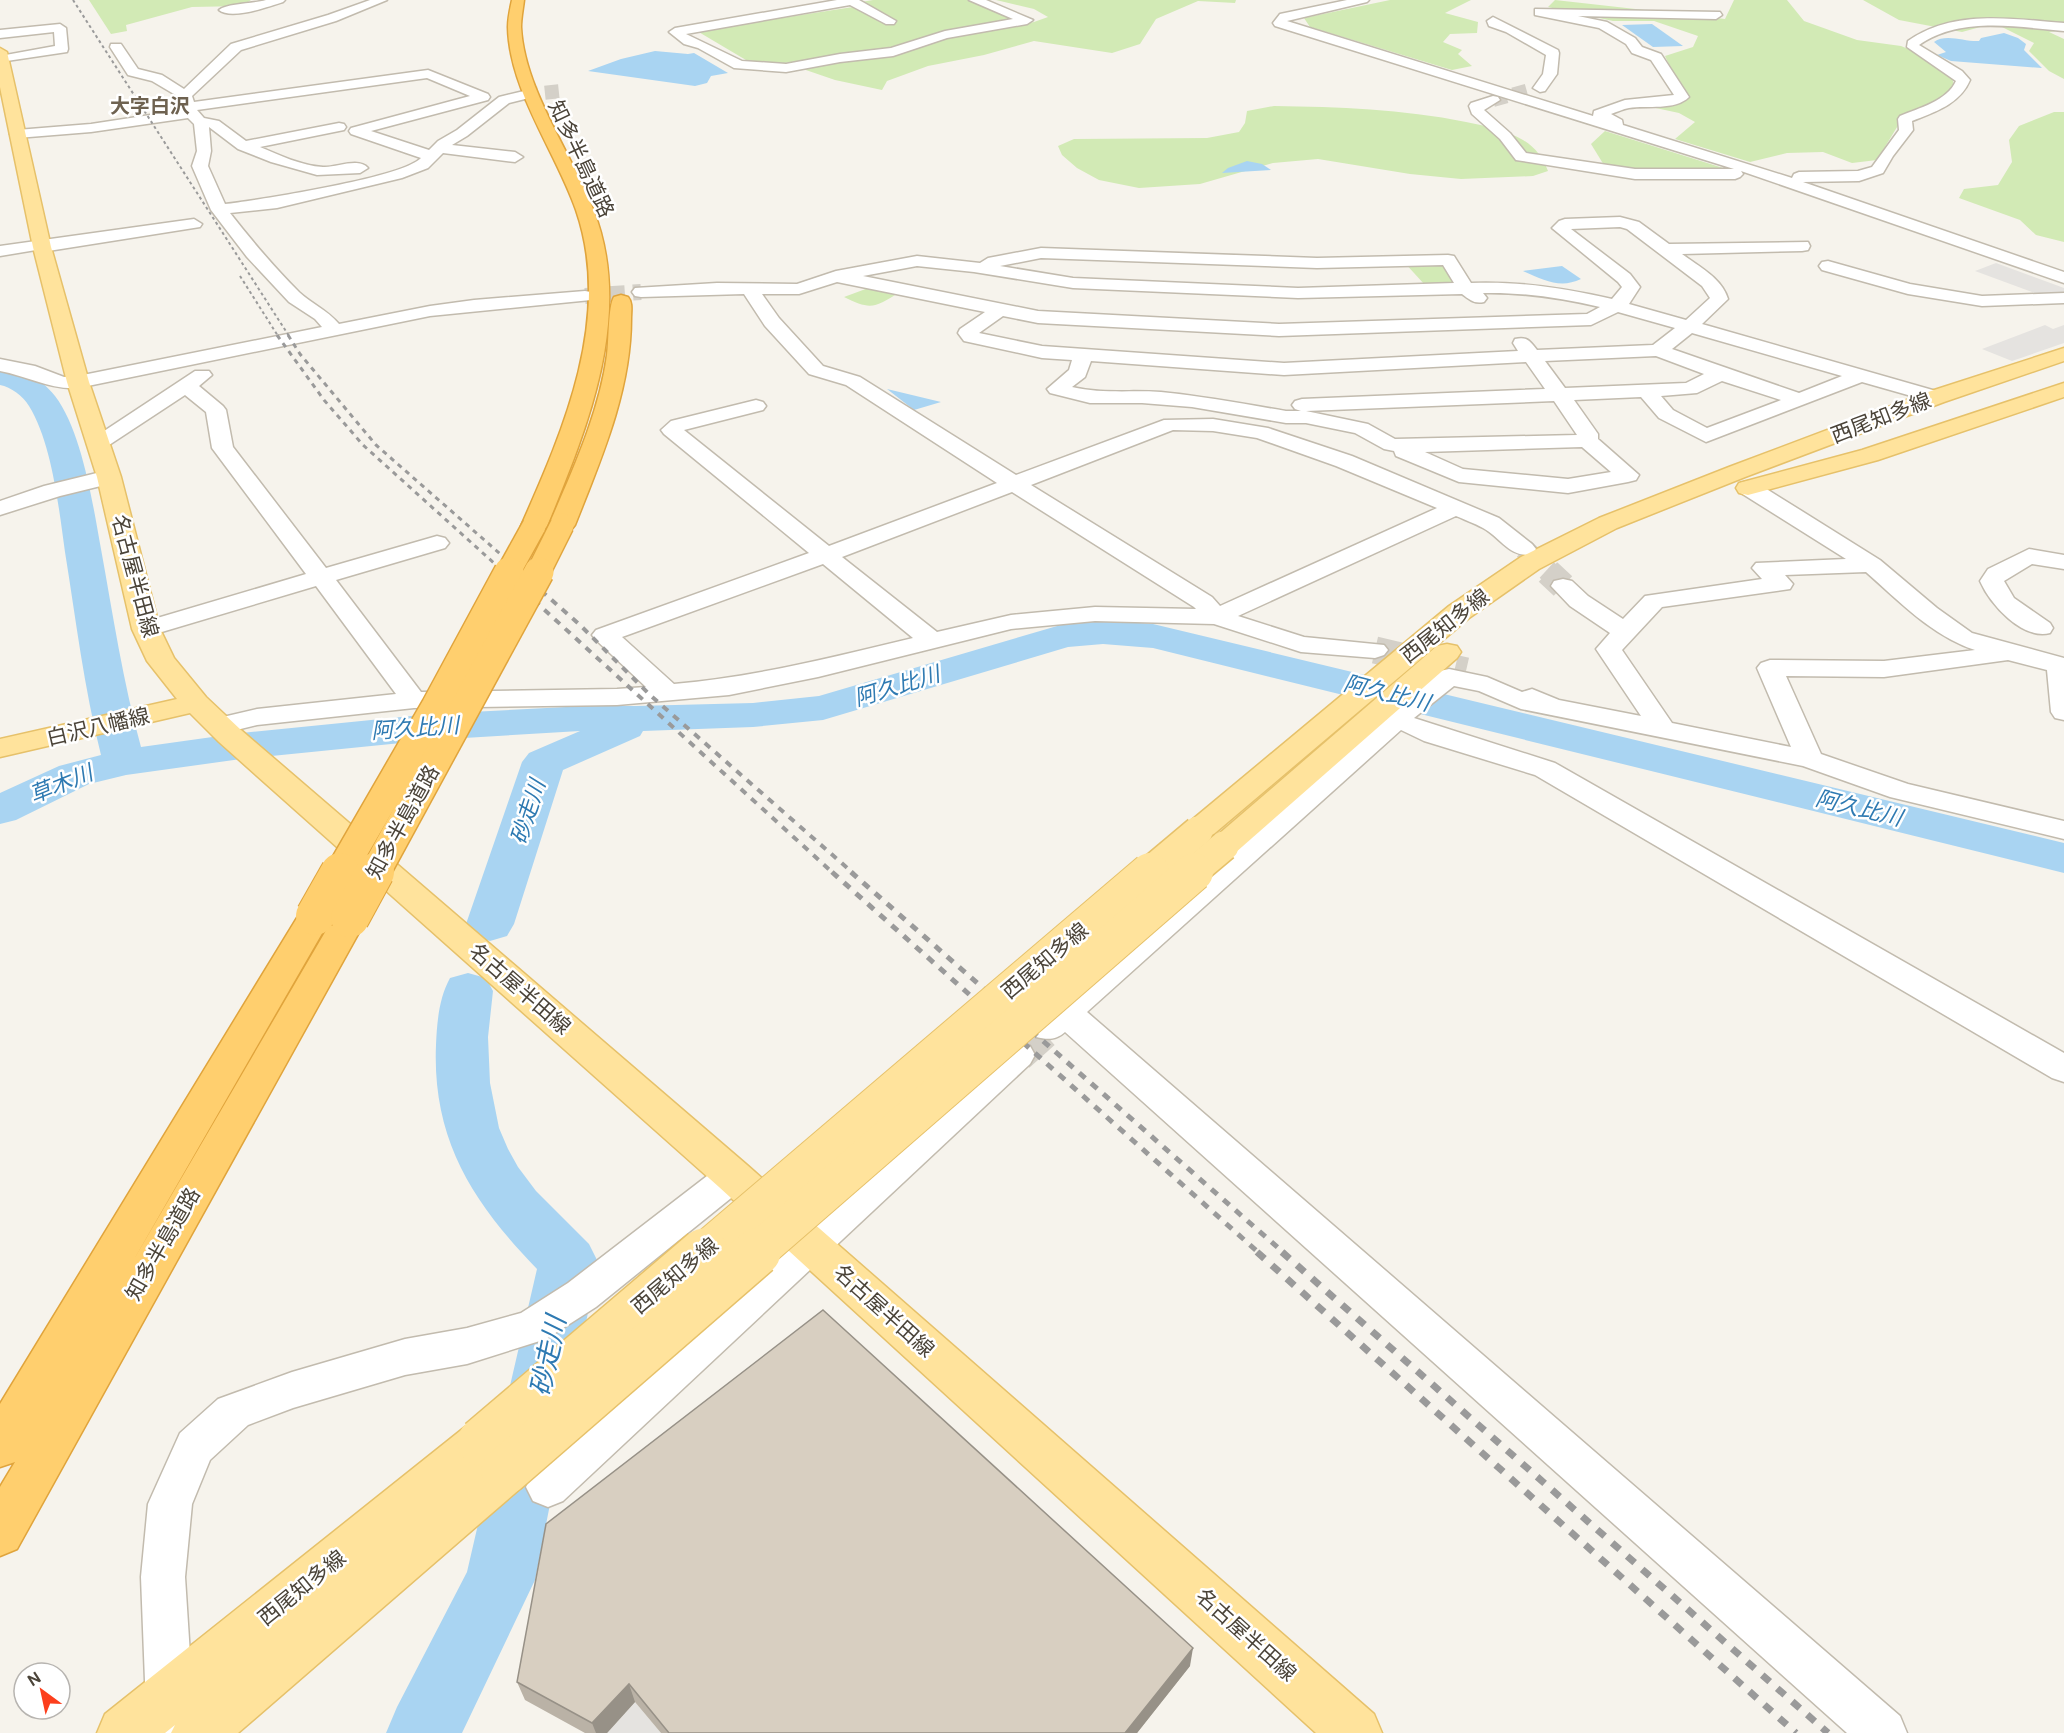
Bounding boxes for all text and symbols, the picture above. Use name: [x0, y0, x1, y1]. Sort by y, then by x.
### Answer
district label: 大字白沢: [110, 93, 190, 119]
street label: 知多半島道路: [542, 96, 620, 222]
street label: 西尾知多線: [1827, 386, 1935, 450]
street label: 名古屋半田線: [105, 512, 165, 640]
street label: 西尾知多線: [1395, 583, 1495, 669]
water label: 阿久比川: [851, 659, 945, 713]
water label: 阿久比川: [1341, 668, 1435, 718]
street label: 白沢八幡線: [44, 702, 152, 752]
water label: 阿久比川: [370, 710, 462, 746]
water label: 草木川: [25, 757, 99, 810]
street label: 知多半島道路: [360, 760, 446, 884]
water label: 砂走川: [504, 774, 553, 848]
water label: 阿久比川: [1813, 783, 1907, 833]
street label: 西尾知多線: [996, 917, 1094, 1005]
street label: 名古屋半田線: [463, 937, 577, 1041]
street label: 知多半島道路: [119, 1182, 207, 1306]
street label: 西尾知多線: [626, 1232, 724, 1320]
street label: 名古屋半田線: [828, 1258, 940, 1364]
water label: 砂走川: [522, 1310, 574, 1399]
street label: 西尾知多線: [252, 1544, 352, 1632]
street label: 名古屋半田線: [1190, 1582, 1302, 1688]
north arrow: [12, 1661, 72, 1721]
text: N: [23, 1667, 45, 1691]

